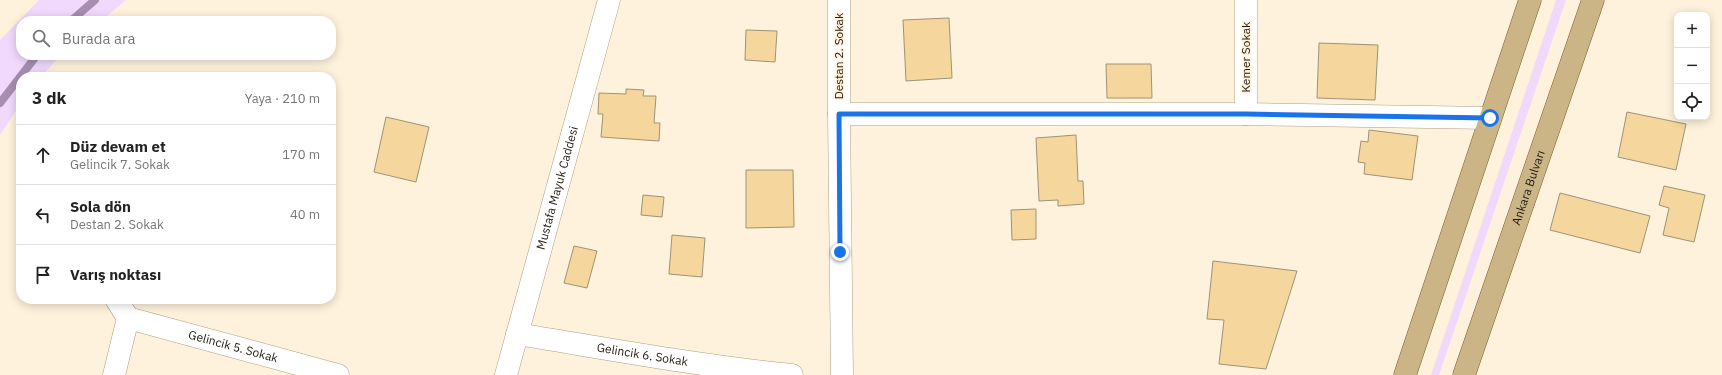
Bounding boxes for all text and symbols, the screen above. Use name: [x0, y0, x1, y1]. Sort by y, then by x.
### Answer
street label: Destan 2. Sokak: [831, 12, 846, 99]
map controls: [1674, 12, 1710, 120]
button: +: [1674, 12, 1710, 48]
search box: [16, 16, 336, 60]
street label: Kemer Sokak: [1238, 21, 1253, 92]
icon: search: [30, 27, 52, 49]
text: Burada ara: [62, 29, 136, 48]
button: −: [1674, 48, 1710, 84]
button: locate: [1674, 84, 1710, 120]
text: 3 dk: [32, 87, 66, 109]
text: Yaya · 210 m: [245, 90, 320, 107]
route start: [1481, 109, 1499, 127]
street label: Mustafa Mayuk Caddesi: [533, 124, 581, 251]
text: Düz devam et: [70, 137, 166, 156]
icon: ahead: [32, 144, 54, 166]
text: 170 m: [282, 146, 320, 163]
street label: Ankara Bulvarı: [1508, 148, 1548, 227]
text: Gelincik 7. Sokak: [70, 156, 170, 173]
text: Sola dön: [70, 197, 131, 216]
icon: left: [32, 204, 54, 226]
text: 40 m: [290, 206, 320, 223]
text: Destan 2. Sokak: [70, 216, 164, 233]
route end: [831, 243, 849, 261]
icon: arrive: [32, 264, 54, 286]
text: Varış noktası: [70, 265, 161, 284]
street label: Gelincik 5. Sokak: [187, 327, 280, 366]
street label: Gelincik 6. Sokak: [596, 339, 690, 369]

